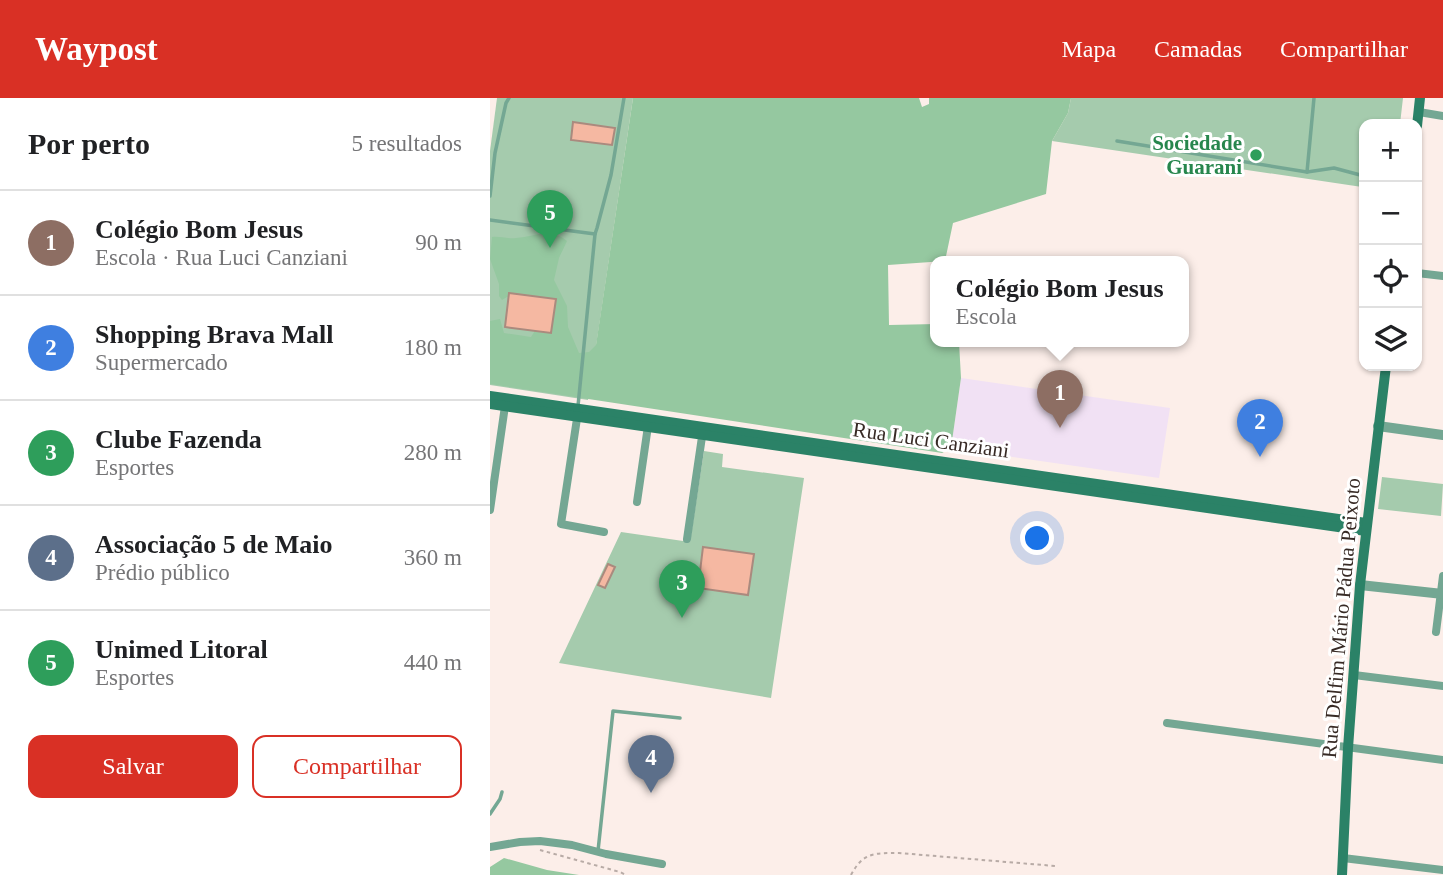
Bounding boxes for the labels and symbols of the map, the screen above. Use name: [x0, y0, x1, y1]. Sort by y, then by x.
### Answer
place label: Sociedade Guarani: [1152, 131, 1242, 179]
marker: Sociedade Guarani: [1248, 147, 1264, 163]
pin: 5: [527, 190, 573, 248]
pin: 1: [1037, 370, 1083, 428]
pin: 2: [1237, 399, 1283, 457]
street label: Rua Luci Canziani: [851, 417, 1011, 463]
street label: Rua Delfim Mário Pádua Peixoto: [1317, 477, 1365, 759]
your location: [1020, 521, 1054, 555]
pin: 3: [659, 560, 705, 618]
pin: 4: [628, 735, 674, 793]

